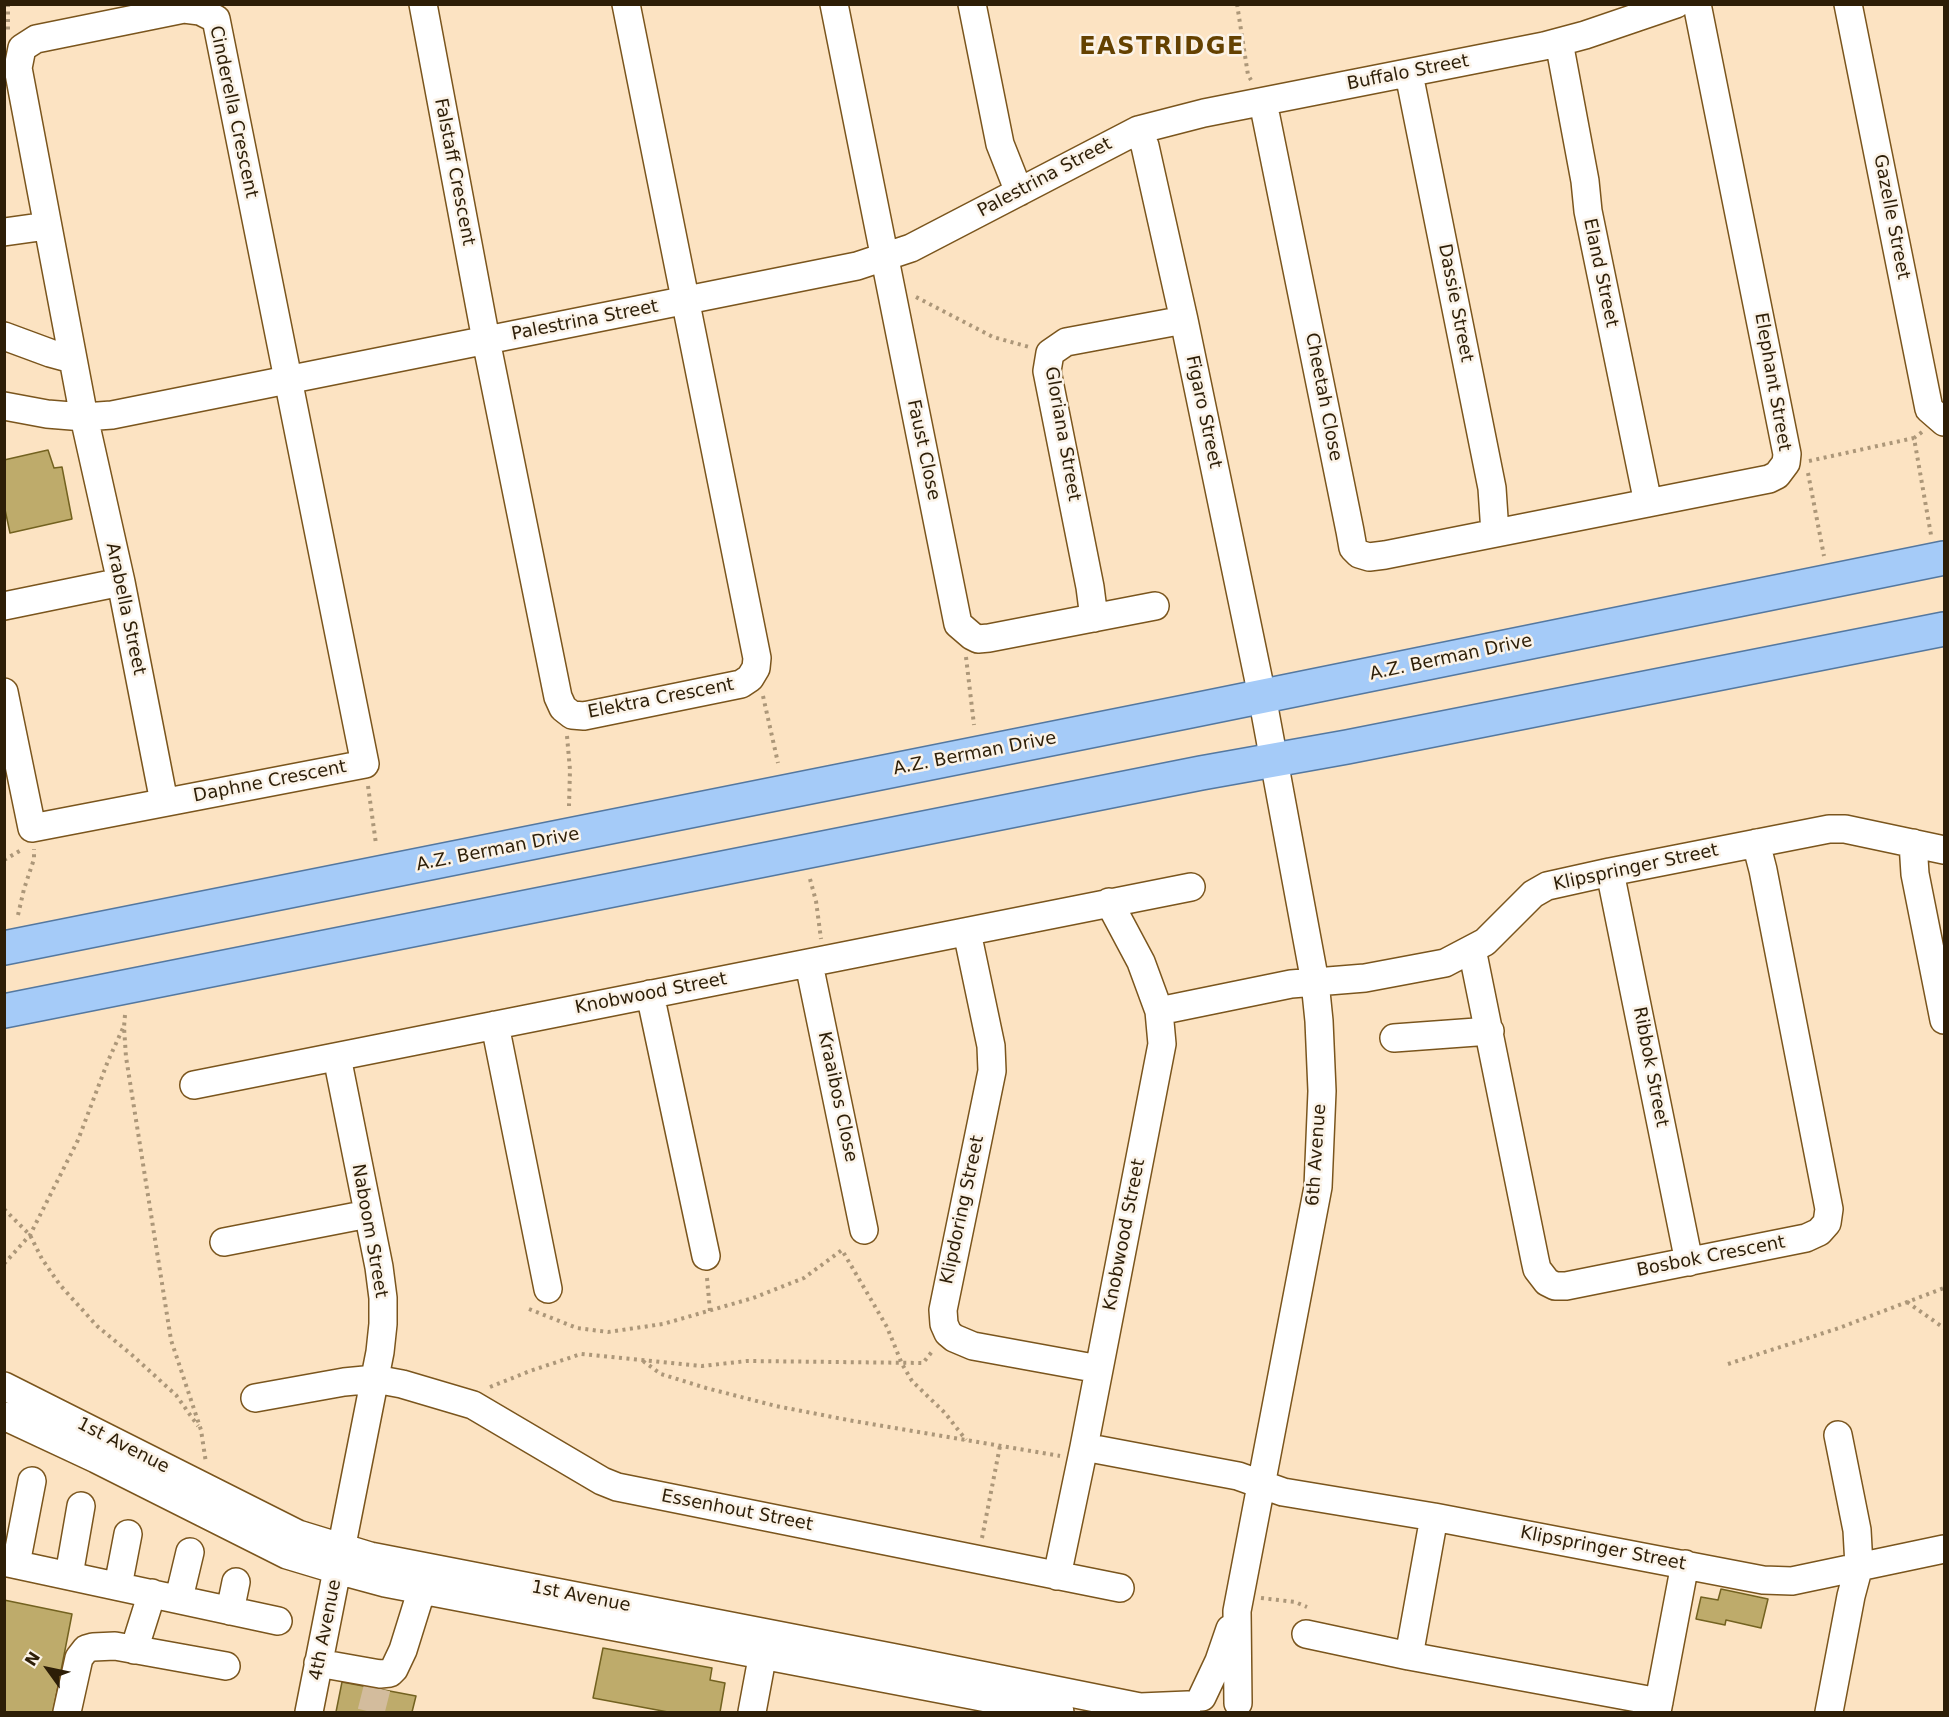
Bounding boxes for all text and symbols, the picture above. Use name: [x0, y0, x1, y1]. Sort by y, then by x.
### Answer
street label: Cinderella Crescent: [204, 24, 262, 200]
district label: EASTRIDGE: [1079, 34, 1245, 62]
street label: Buffalo Street: [1345, 51, 1471, 95]
street label: Falstaff Crescent: [429, 96, 479, 248]
street label: Palestrina Street: [974, 134, 1116, 222]
street label: Gazelle Street: [1868, 153, 1914, 281]
street label: Eland Street: [1578, 217, 1622, 329]
street label: Dassie Street: [1433, 242, 1477, 364]
street label: Palestrina Street: [510, 296, 660, 346]
street label: Elephant Street: [1749, 311, 1795, 453]
street label: Cheetah Close: [1300, 331, 1346, 463]
street label: Figaro Street: [1180, 354, 1226, 470]
street label: Gloriana Street: [1040, 365, 1084, 503]
street label: Faust Close: [902, 398, 944, 502]
street label: Arabella Street: [100, 541, 150, 677]
street label: A.Z. Berman Drive: [1368, 630, 1534, 686]
street label: Elektra Crescent: [586, 674, 736, 724]
street label: A.Z. Berman Drive: [892, 728, 1058, 780]
street label: Daphne Crescent: [192, 757, 348, 807]
street label: A.Z. Berman Drive: [415, 824, 581, 876]
street label: Klipspringer Street: [1552, 840, 1720, 896]
street label: Knobwood Street: [573, 969, 729, 1019]
street label: Ribbok Street: [1628, 1005, 1672, 1129]
street label: Kraaibos Close: [813, 1030, 861, 1164]
street label: 6th Avenue: [1303, 1103, 1331, 1207]
street label: Klipdoring Street: [937, 1134, 989, 1286]
street label: Knobwood Street: [1100, 1157, 1150, 1313]
street label: Naboom Street: [347, 1162, 391, 1300]
street label: Bosbok Crescent: [1635, 1232, 1787, 1282]
street label: 1st Avenue: [73, 1414, 173, 1478]
street label: Essenhout Street: [659, 1486, 815, 1536]
street label: Klipspringer Street: [1518, 1522, 1688, 1576]
street label: 1st Avenue: [530, 1577, 632, 1617]
street label: 4th Avenue: [306, 1578, 346, 1682]
north arrow: [18, 1639, 78, 1699]
text: N: [21, 1648, 44, 1670]

